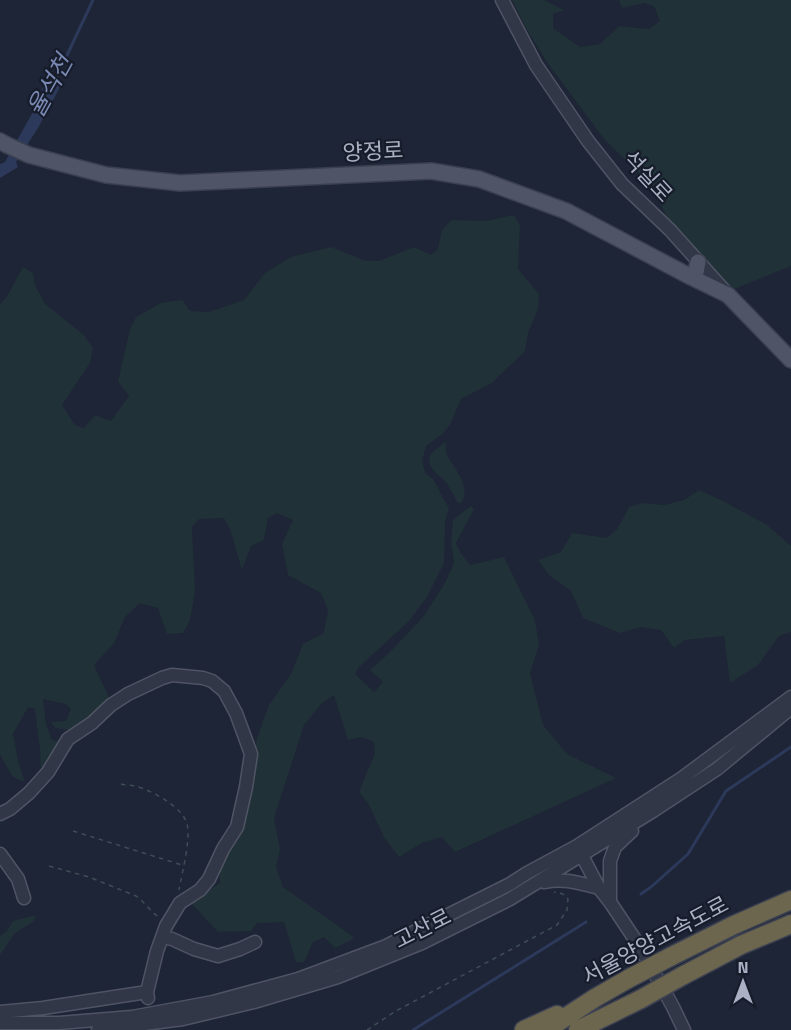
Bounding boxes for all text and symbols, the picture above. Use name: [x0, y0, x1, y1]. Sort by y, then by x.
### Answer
water label: 율석천: [17, 45, 82, 123]
street label: 양정로: [342, 132, 404, 170]
street label: 석실로: [615, 142, 681, 210]
street label: 서울양양고속도로: [576, 887, 734, 993]
street label: 고산로: [387, 899, 457, 957]
north arrow: [713, 952, 773, 1012]
text: N: [737, 955, 749, 979]

